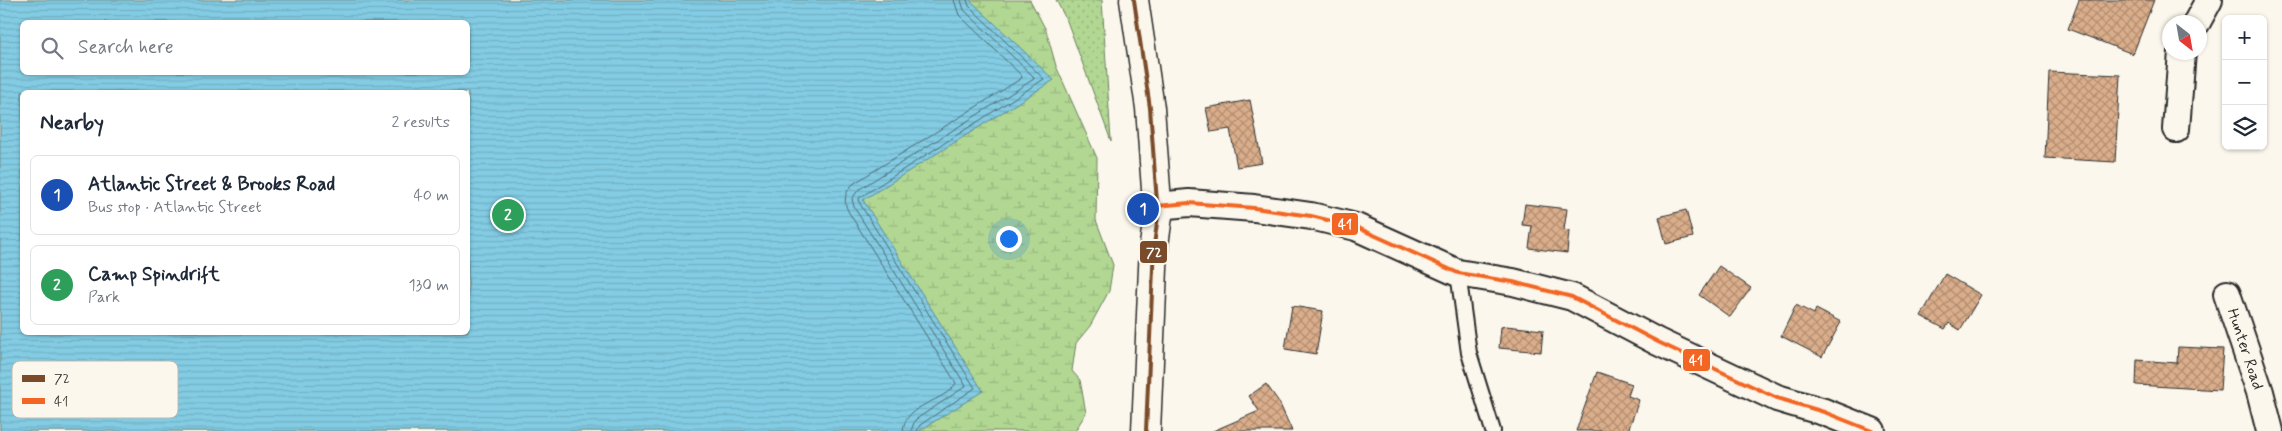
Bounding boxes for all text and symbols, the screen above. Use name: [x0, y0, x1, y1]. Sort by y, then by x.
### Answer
north arrow: [2162, 15, 2207, 60]
map controls: [2222, 15, 2267, 150]
button: +: [2222, 15, 2267, 60]
search box: [20, 20, 470, 75]
icon: search: [38, 34, 66, 62]
text: Search here: [78, 35, 174, 60]
button: −: [2222, 60, 2267, 105]
button: layers: [2222, 105, 2267, 150]
text: Nearby: [40, 109, 104, 137]
text: 2 results: [392, 112, 450, 133]
text: Atlantic Street & Brooks Road: [88, 172, 335, 197]
text: 1: [53, 185, 61, 206]
text: 40 m: [413, 185, 449, 206]
pin: 1: [1127, 190, 1159, 228]
pin: 2: [492, 196, 524, 234]
text: Bus stop · Atlantic Street: [88, 197, 261, 218]
line badge: 41: [1331, 212, 1359, 236]
text: 41: [1338, 216, 1352, 234]
your location: [996, 226, 1022, 252]
line badge: 72: [1139, 240, 1168, 264]
text: 72: [1146, 244, 1162, 262]
text: Camp Spindrift: [88, 262, 220, 287]
text: 2: [53, 275, 61, 296]
text: 130 m: [408, 275, 449, 296]
text: Park: [88, 287, 120, 308]
street label: Hunter Road: [2222, 306, 2269, 392]
line badge: 41: [1682, 348, 1711, 372]
text: 41: [1689, 352, 1703, 370]
legend: [12, 361, 178, 418]
text: 72: [54, 370, 70, 388]
text: 41: [54, 393, 68, 411]

